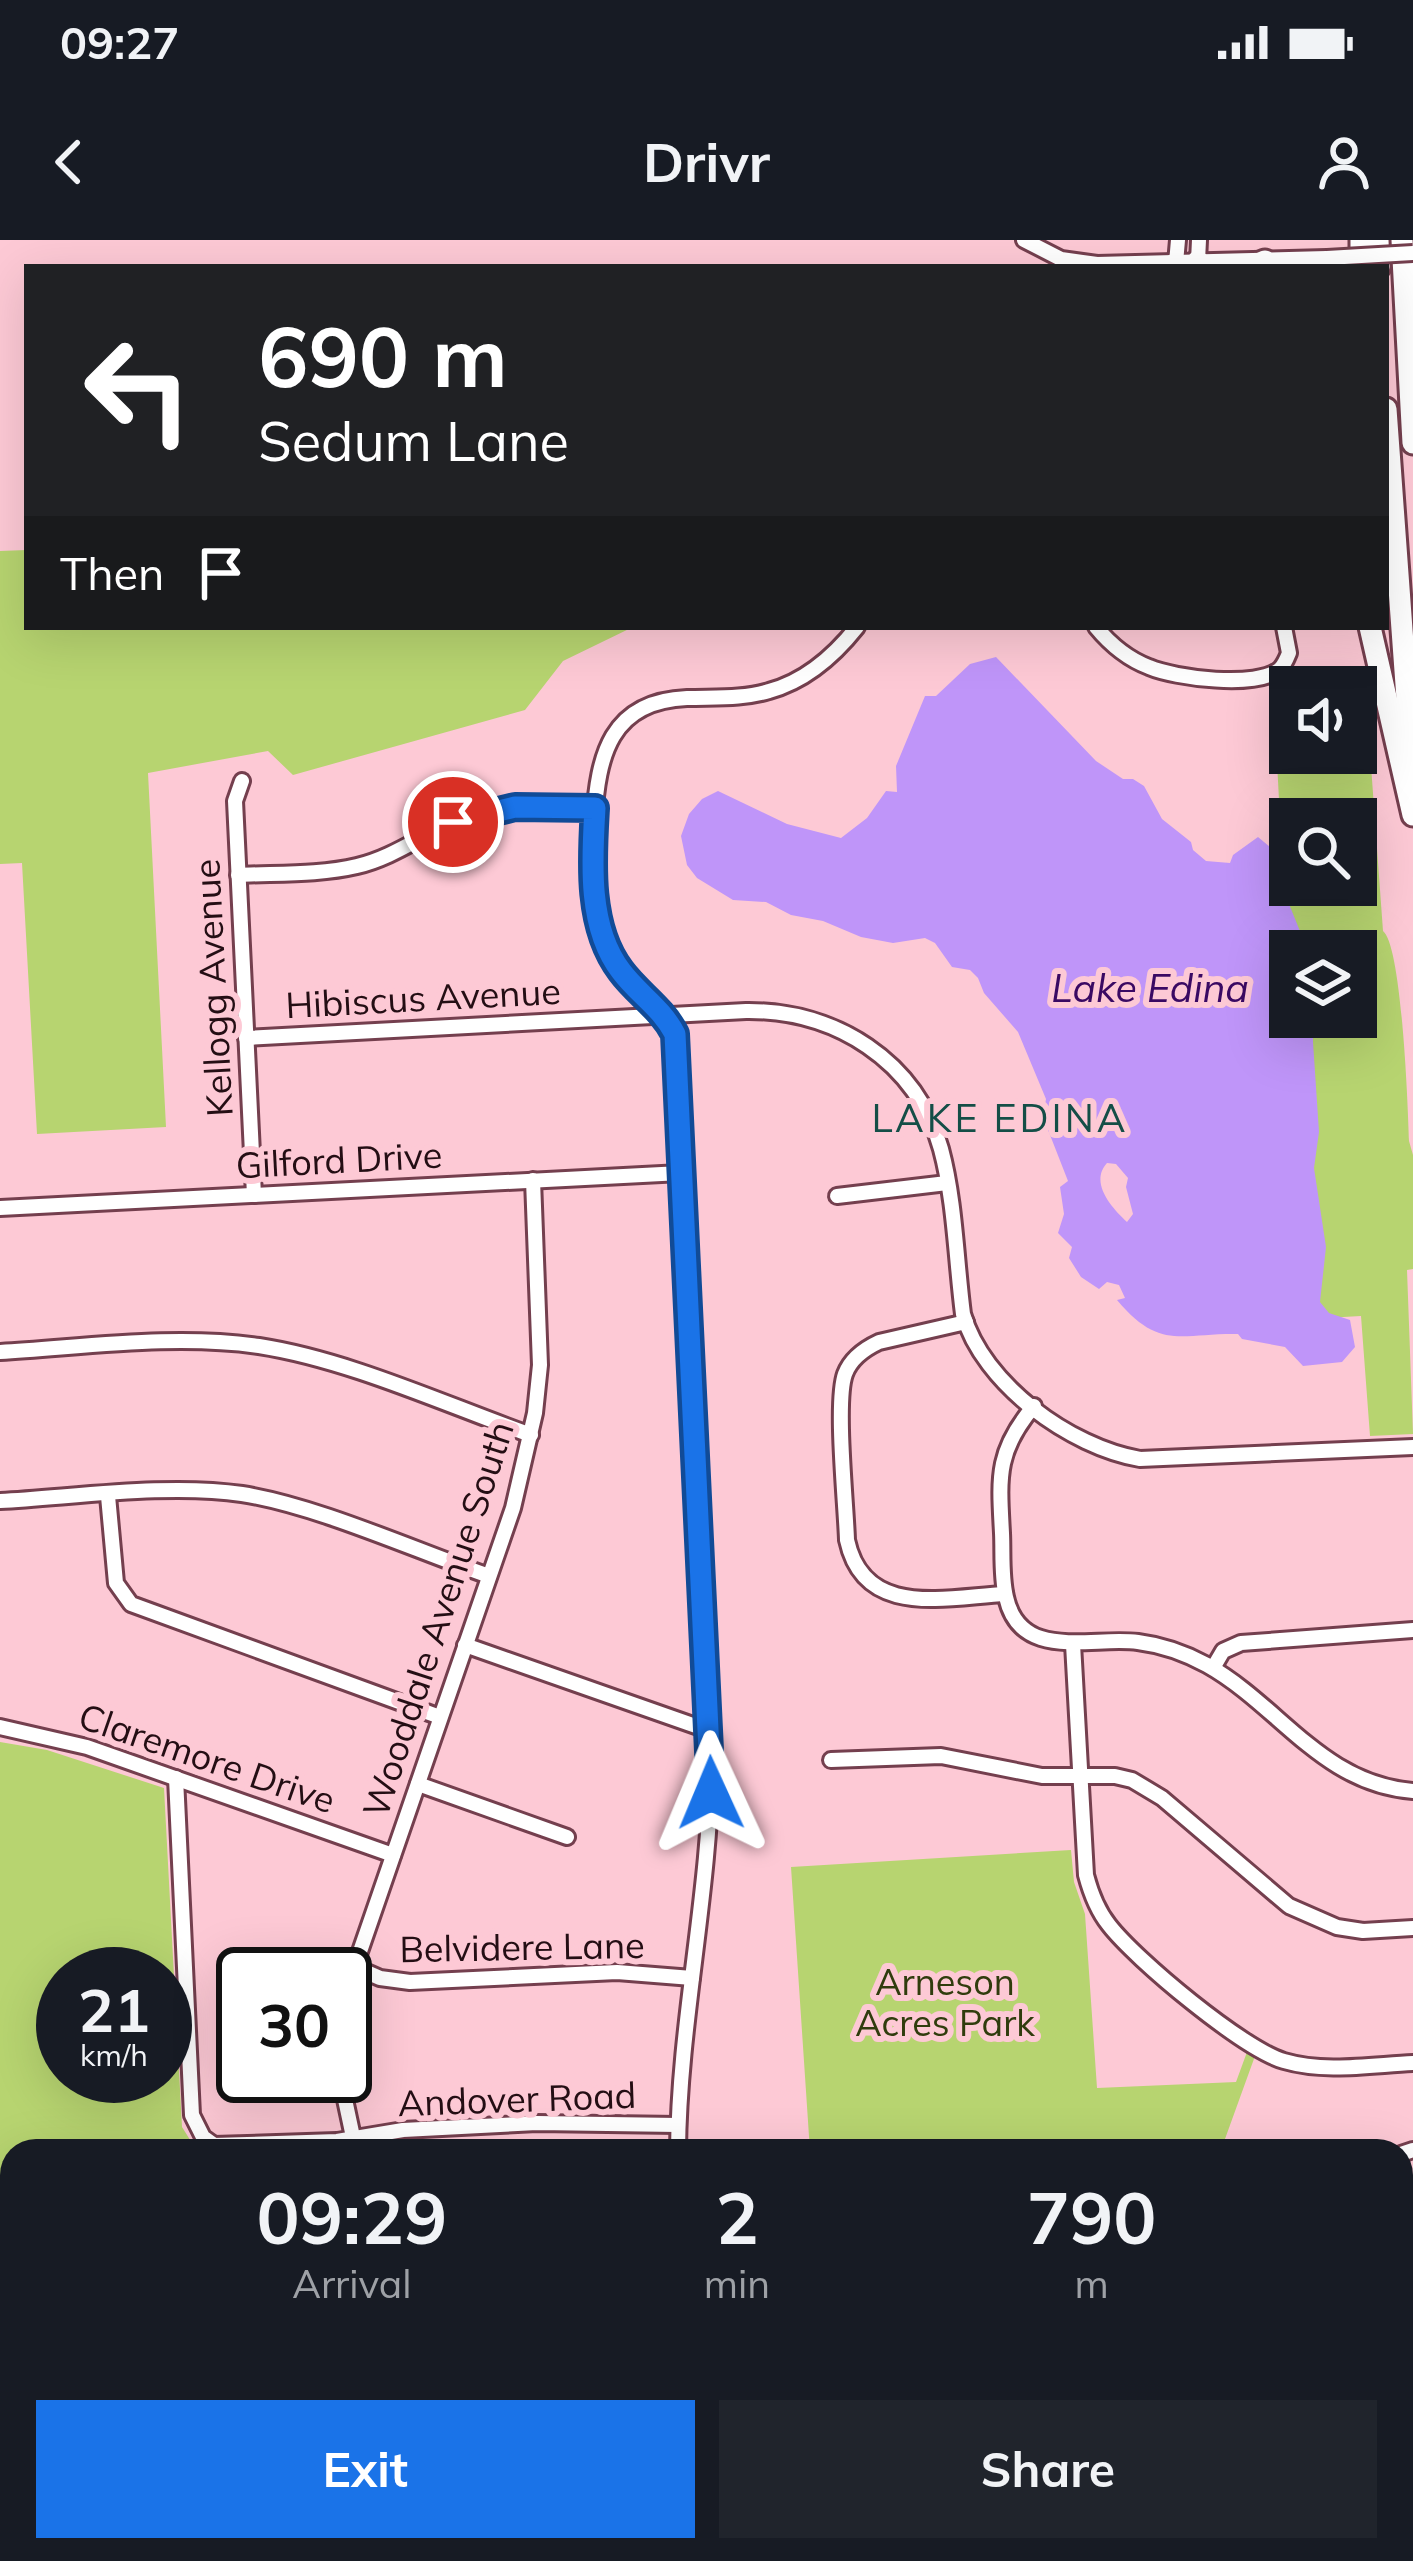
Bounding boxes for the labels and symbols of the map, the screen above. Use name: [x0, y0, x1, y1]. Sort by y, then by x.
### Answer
pin: [402, 771, 504, 873]
street label: Kellogg Avenue: [183, 858, 242, 1118]
water label: Lake Edina: [1051, 963, 1249, 1012]
street label: Hibiscus Avenue: [284, 968, 562, 1027]
district label: LAKE EDINA: [872, 1093, 1128, 1142]
street label: Gilford Drive: [235, 1132, 443, 1187]
street label: Wooddale Avenue South: [352, 1415, 523, 1822]
street label: Claremore Drive: [73, 1693, 341, 1822]
position arrow: [648, 1730, 774, 1856]
street label: Belvidere Lane: [399, 1922, 645, 1971]
speed limit sign: 30: [216, 1947, 372, 2103]
park label: Arneson Acres Park: [855, 1959, 1035, 2045]
street label: Andover Road: [397, 2072, 637, 2125]

